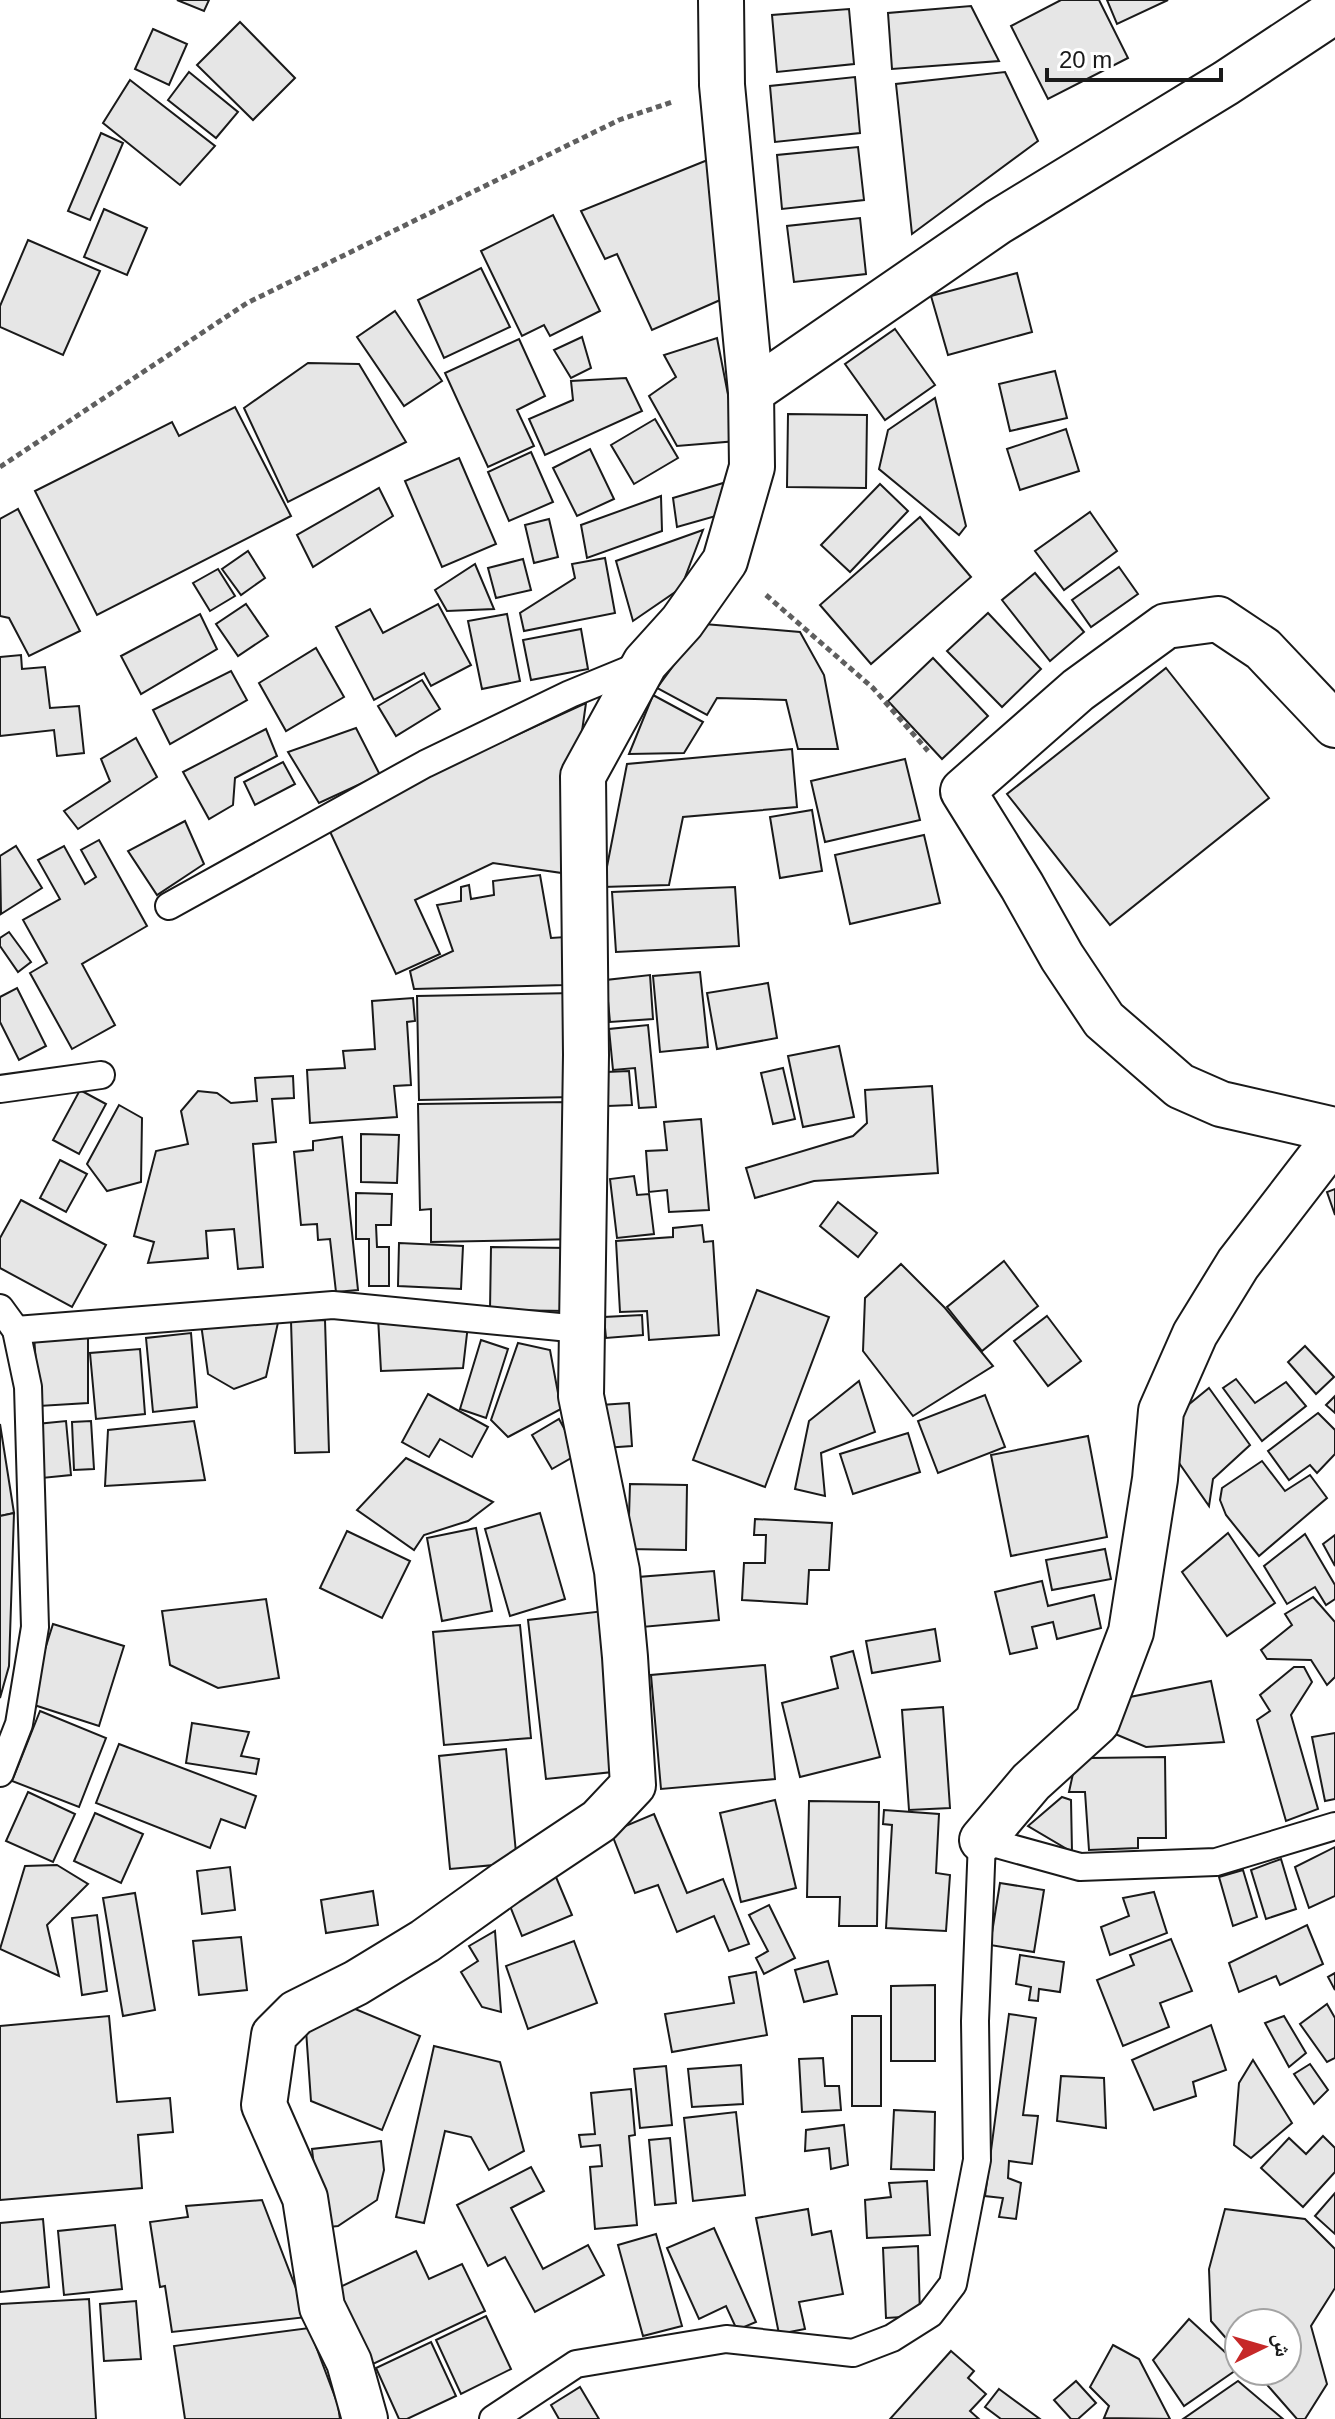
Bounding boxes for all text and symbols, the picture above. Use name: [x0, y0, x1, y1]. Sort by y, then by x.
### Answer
scale bar: [1047, 32, 1221, 82]
text: 20 m: [1059, 46, 1112, 73]
north arrow: [1223, 2307, 1303, 2387]
text: ش: [1268, 2333, 1296, 2358]

